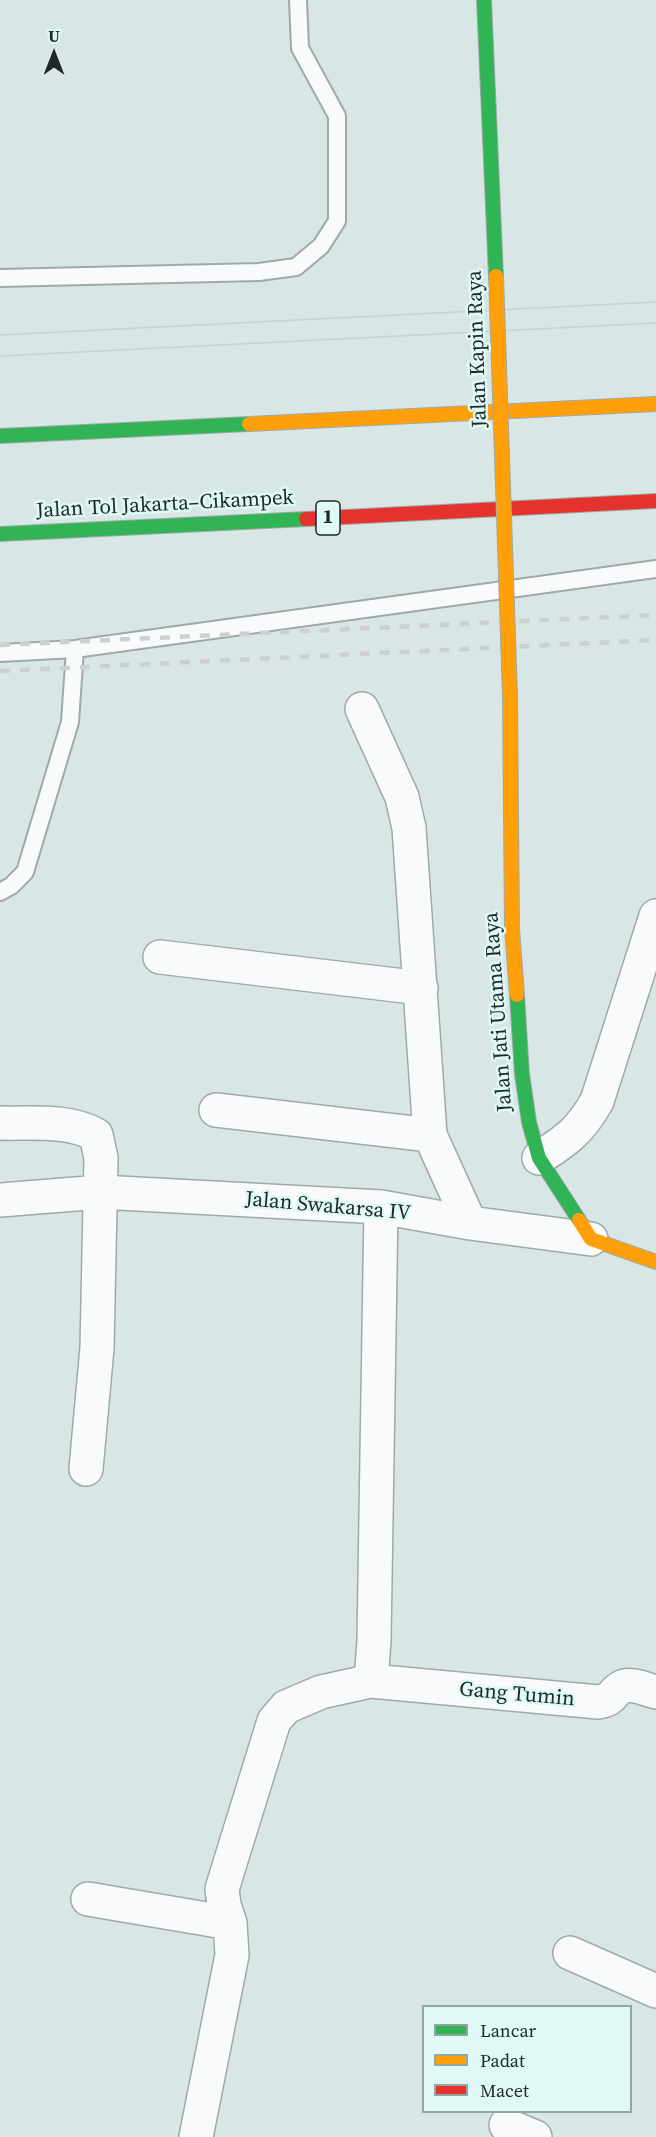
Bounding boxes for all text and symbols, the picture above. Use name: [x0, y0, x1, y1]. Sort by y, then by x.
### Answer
north arrow: [24, 24, 84, 84]
text: U: [48, 25, 60, 47]
street label: Jalan Kapin Raya: [463, 270, 493, 428]
street label: Jalan Tol Jakarta–Cikampek: [36, 486, 294, 524]
road number: 1: [316, 501, 340, 535]
street label: Jalan Jati Utama Raya: [479, 911, 519, 1113]
street label: Jalan Swakarsa IV: [244, 1187, 412, 1227]
street label: Gang Tumin: [458, 1677, 576, 1713]
legend: [422, 2005, 632, 2113]
text: Lancar: [480, 2018, 536, 2043]
text: Padat: [480, 2048, 525, 2073]
text: Macet: [480, 2078, 529, 2103]

